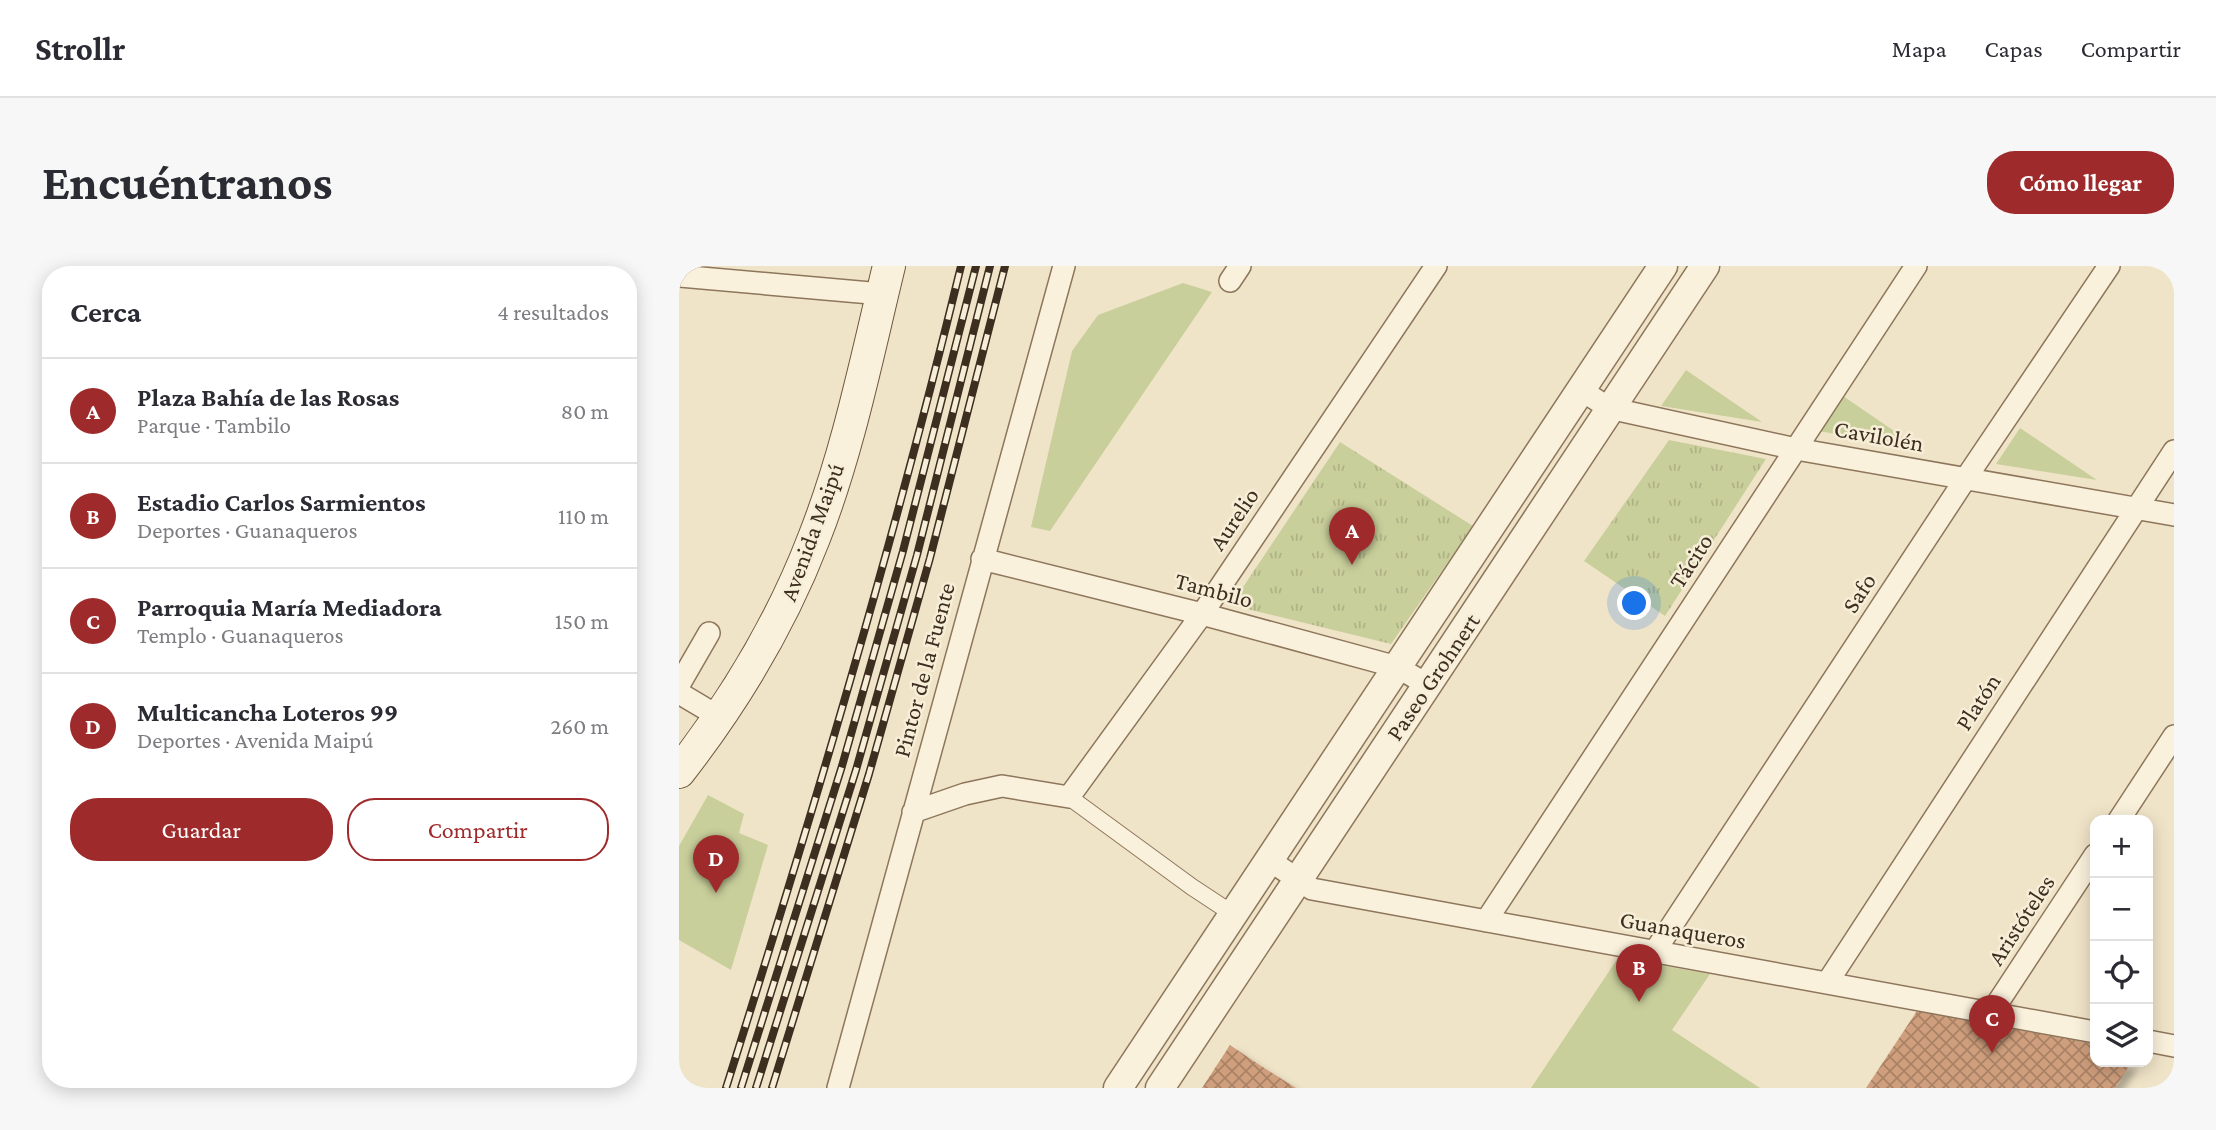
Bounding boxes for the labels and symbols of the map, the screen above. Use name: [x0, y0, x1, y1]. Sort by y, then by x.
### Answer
street label: Cavilolén: [1832, 414, 1926, 457]
street label: Avenida Maipú: [774, 459, 849, 604]
street label: Aurelio: [1203, 482, 1264, 555]
pin: A: [1329, 507, 1375, 565]
street label: Tácito: [1663, 529, 1718, 593]
street label: Tambilo: [1172, 566, 1256, 613]
street label: Safo: [1836, 568, 1881, 617]
street label: Pintor de la Fuente: [887, 580, 960, 760]
your location: [1617, 586, 1651, 620]
street label: Paseo Grohnert: [1380, 607, 1485, 745]
street label: Platón: [1949, 668, 2006, 735]
pin: D: [693, 835, 739, 893]
street label: Aristóteles: [1981, 870, 2060, 970]
street label: Guanaqueros: [1618, 905, 1748, 954]
pin: B: [1616, 944, 1662, 1002]
pin: C: [1969, 995, 2015, 1053]

